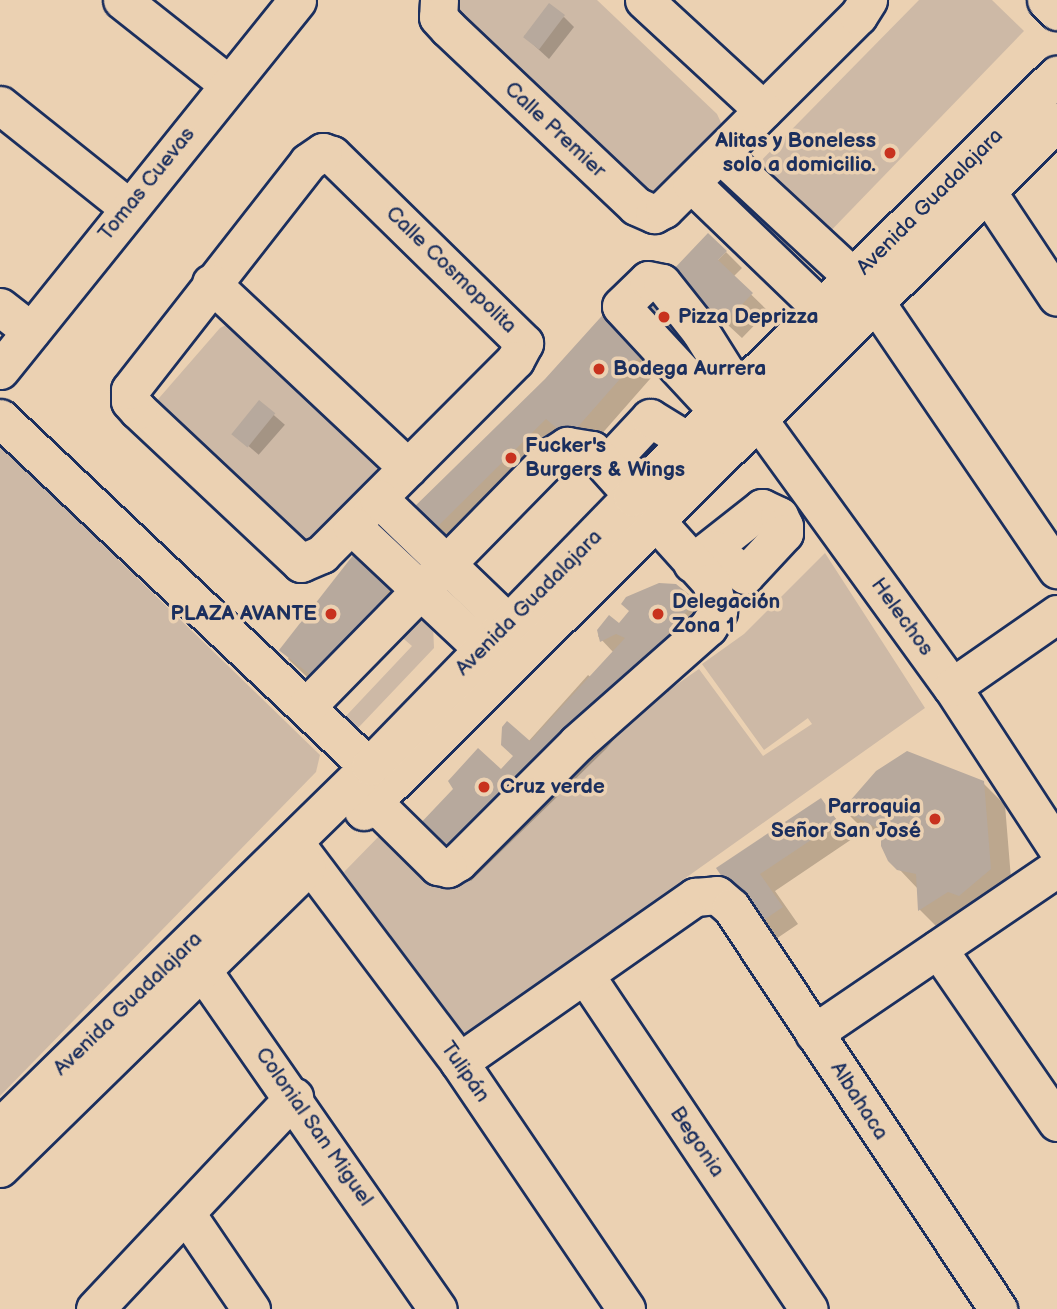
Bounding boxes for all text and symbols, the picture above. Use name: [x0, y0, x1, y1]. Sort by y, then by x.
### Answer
street label: Calle Premier: [499, 77, 611, 183]
street label: Tomas Cuevas: [94, 122, 200, 246]
street label: Avenida Guadalajara: [852, 124, 1008, 280]
place label: Alitas y Boneless solo a domicilio.: [714, 128, 876, 178]
marker: Alitas y Boneless solo a domicilio.: [882, 145, 898, 161]
street label: Calle Cosmopolita: [380, 201, 522, 339]
place label: Pizza Deprizza: [678, 304, 819, 330]
marker: Pizza Deprizza: [656, 309, 672, 325]
place label: Bodega Aurrera: [613, 356, 766, 382]
marker: Bodega Aurrera: [591, 361, 607, 377]
place label: Fucker's Burgers & Wings: [525, 433, 685, 483]
marker: Fucker's Burgers & Wings: [503, 450, 519, 466]
street label: Avenida Guadalajara: [451, 525, 607, 681]
street label: Helechos: [865, 573, 939, 661]
place label: Delegación Zona 1: [672, 589, 780, 639]
place label: PLAZA AVANTE: [171, 601, 317, 627]
marker: PLAZA AVANTE: [323, 606, 339, 622]
marker: Delegación Zona 1: [650, 606, 666, 622]
place label: Cruz verde: [500, 774, 605, 800]
marker: Cruz verde: [474, 777, 494, 797]
place label: Parroquia Señor San José: [771, 794, 921, 844]
marker: Parroquia Señor San José: [927, 811, 943, 827]
street label: Avenida Guadalajara: [49, 927, 207, 1081]
street label: Tulipán: [435, 1037, 495, 1107]
street label: Colonial San Miguel: [250, 1043, 378, 1211]
street label: Albahaca: [825, 1057, 893, 1145]
street label: Begonia: [664, 1102, 730, 1182]

